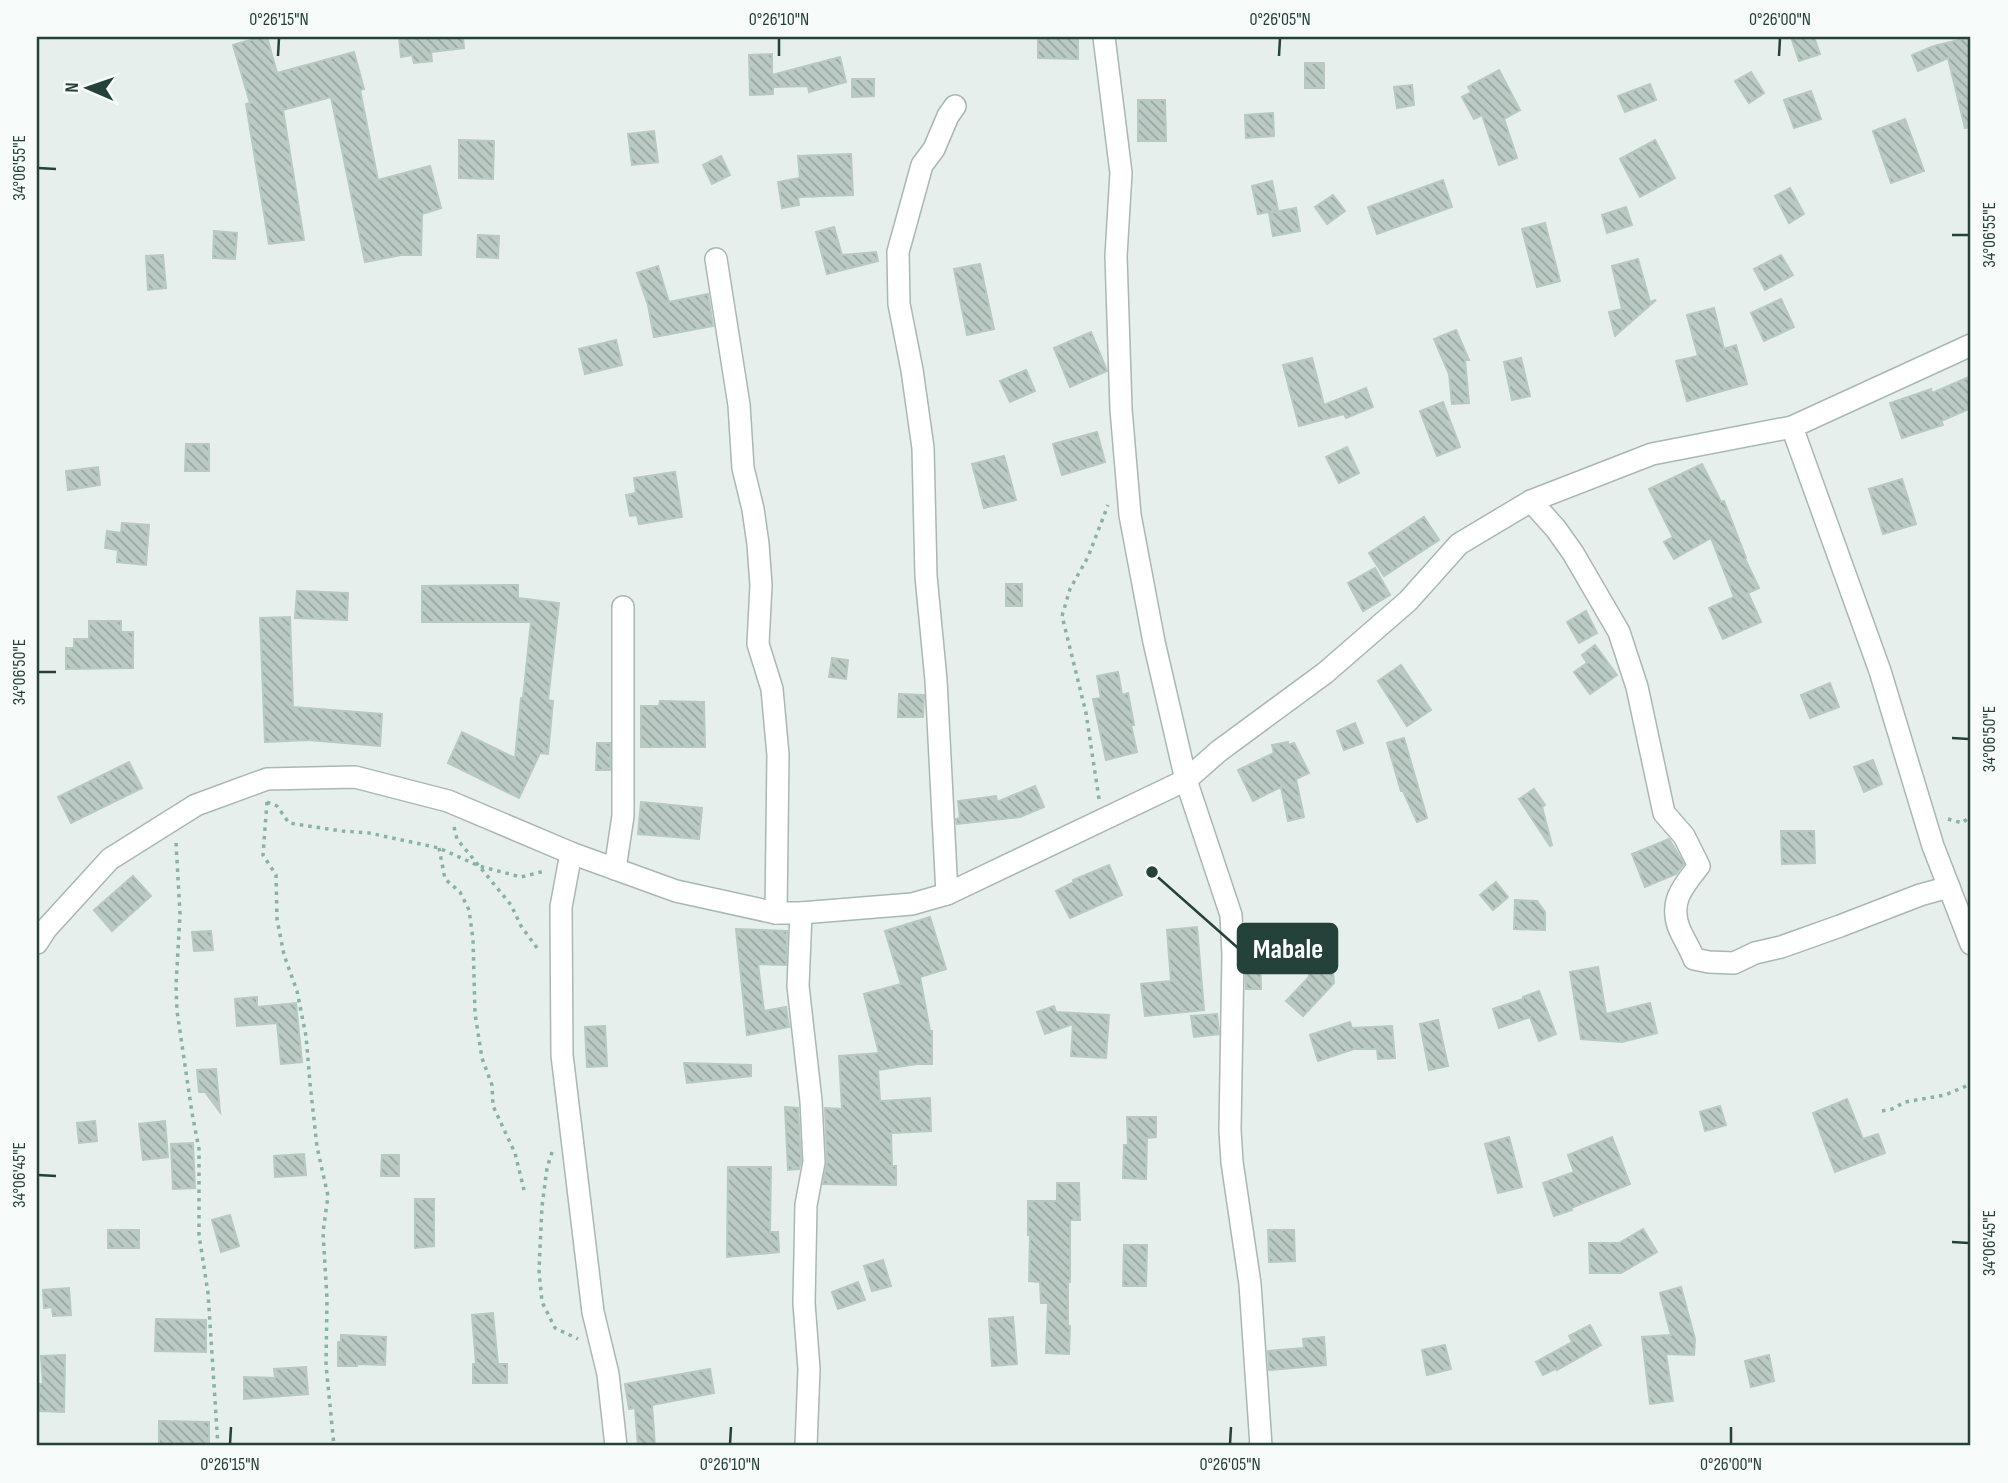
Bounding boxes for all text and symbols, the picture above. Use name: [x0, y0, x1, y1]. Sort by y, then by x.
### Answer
text: 0°26'15"N: [249, 9, 309, 30]
text: 0°26'10"N: [749, 9, 809, 30]
text: 0°26'05"N: [1249, 9, 1311, 30]
text: 0°26'00"N: [1749, 9, 1811, 30]
north arrow: [52, 52, 122, 122]
text: N: [61, 82, 84, 93]
text: 34°06'55"E: [9, 135, 30, 201]
text: 34°06'55"E: [1979, 202, 2000, 268]
text: 34°06'50"E: [9, 639, 30, 705]
text: 34°06'50"E: [1979, 706, 2000, 772]
callout: Mabale: [1238, 924, 1337, 973]
text: Mabale: [1253, 933, 1323, 966]
text: 34°06'45"E: [9, 1142, 30, 1208]
text: 34°06'45"E: [1979, 1210, 2000, 1276]
text: 0°26'15"N: [200, 1454, 260, 1475]
text: 0°26'10"N: [700, 1454, 760, 1475]
text: 0°26'05"N: [1199, 1454, 1261, 1475]
text: 0°26'00"N: [1700, 1454, 1762, 1475]

